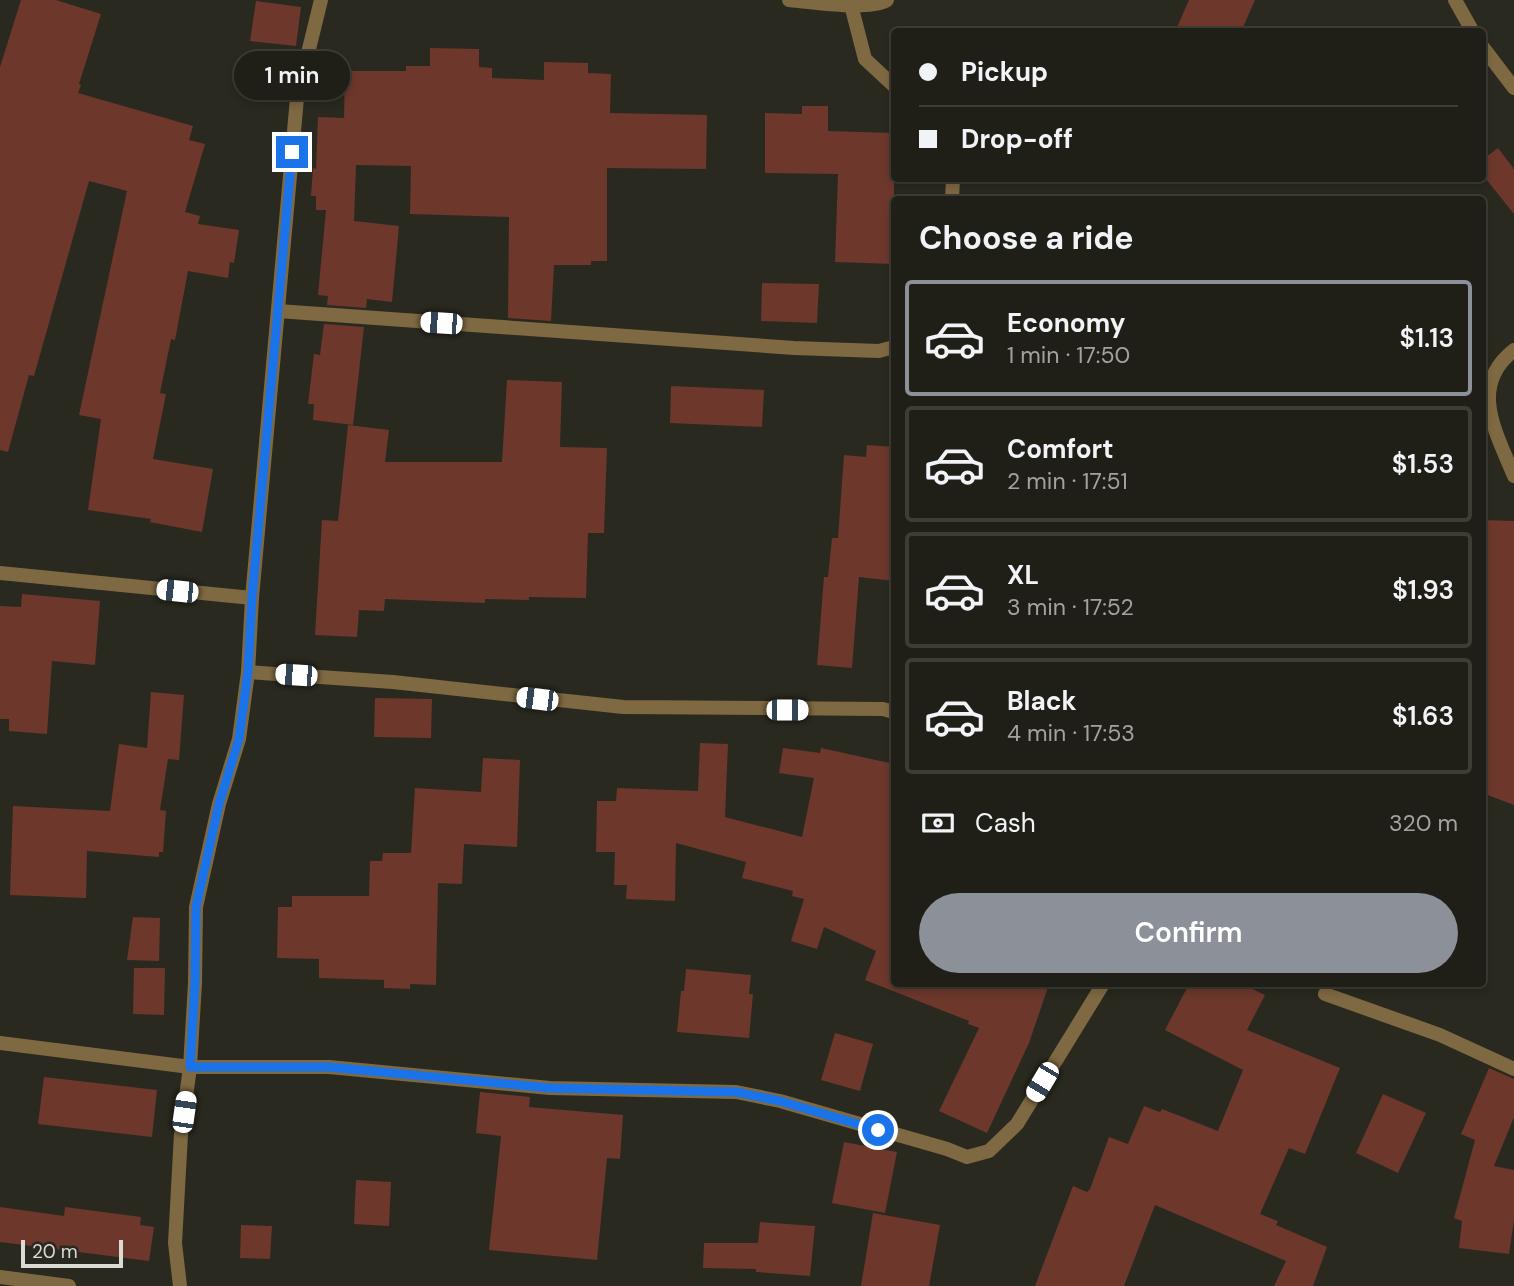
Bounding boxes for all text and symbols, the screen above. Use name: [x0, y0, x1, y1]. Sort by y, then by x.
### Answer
callout: 1 min: [234, 51, 350, 100]
text: Pickup: [961, 55, 1048, 89]
text: 1 min: [265, 60, 319, 90]
text: Drop-off: [961, 122, 1073, 156]
route end: [276, 136, 308, 168]
text: Choose a ride: [919, 217, 1134, 259]
text: Economy: [1007, 306, 1125, 340]
icon: car: [923, 307, 986, 370]
car: [420, 311, 463, 335]
text: $1.13: [1399, 321, 1454, 355]
text: 1 min · 17:50: [1007, 340, 1130, 370]
text: Comfort: [1007, 432, 1113, 466]
icon: car: [923, 433, 986, 496]
text: $1.53: [1392, 447, 1454, 481]
text: 2 min · 17:51: [1007, 466, 1128, 496]
text: XL: [1007, 558, 1039, 592]
icon: car: [923, 559, 986, 622]
text: $1.93: [1392, 573, 1454, 607]
car: [156, 578, 199, 604]
text: 3 min · 17:52: [1007, 592, 1134, 622]
car: [275, 663, 318, 687]
text: Black: [1007, 684, 1077, 718]
icon: car: [923, 685, 986, 748]
car: [515, 686, 560, 712]
text: $1.63: [1392, 699, 1454, 733]
car: [767, 700, 809, 721]
text: 4 min · 17:53: [1007, 718, 1135, 748]
icon: cash: [919, 804, 957, 842]
text: Cash: [975, 806, 1036, 840]
text: 320 m: [1389, 808, 1458, 838]
button: Confirm: [919, 893, 1458, 973]
car: [1023, 1059, 1062, 1105]
car: [171, 1090, 198, 1134]
route start: [862, 1114, 894, 1146]
scale bar: [21, 1237, 122, 1269]
text: 20 m: [32, 1239, 78, 1264]

